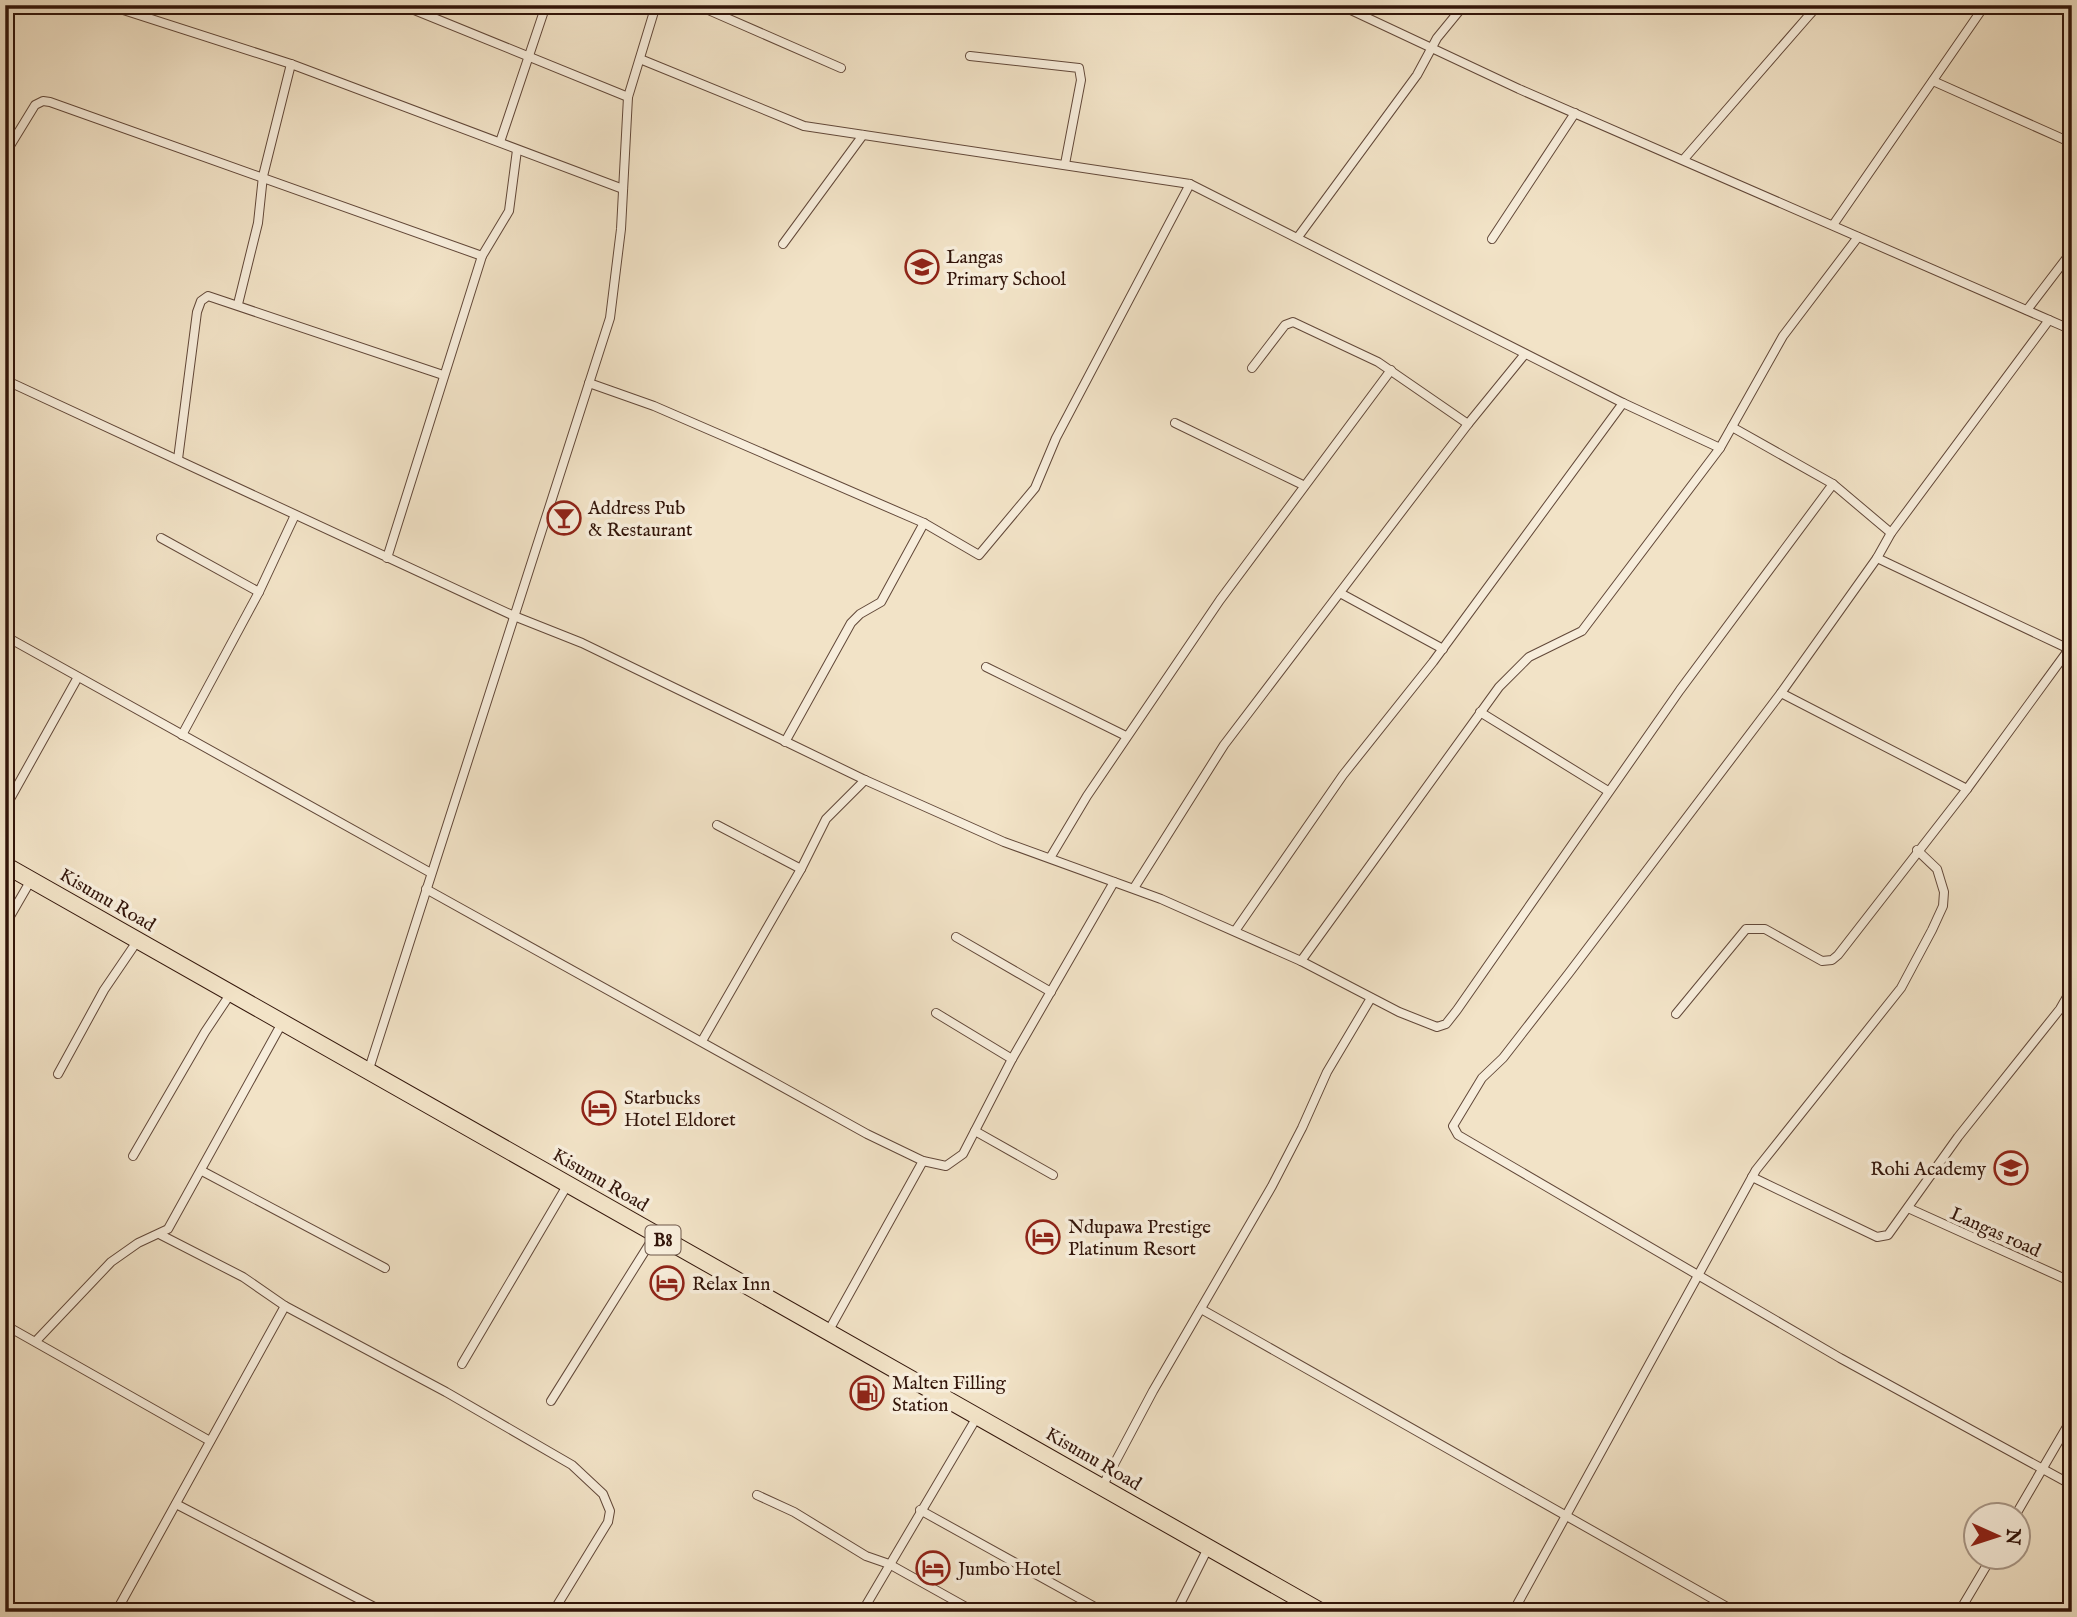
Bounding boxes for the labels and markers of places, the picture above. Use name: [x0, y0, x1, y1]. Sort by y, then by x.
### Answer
place label: Langas Primary School: [946, 246, 1067, 292]
school or university icon: Langas Primary School: [903, 248, 941, 286]
place label: Address Pub & Restaurant: [587, 497, 693, 543]
bar icon: Address Pub & Restaurant: [545, 499, 583, 537]
place label: Starbucks Hotel Eldoret: [624, 1087, 736, 1133]
hotel icon: Starbucks Hotel Eldoret: [580, 1089, 618, 1127]
school or university icon: Rohi Academy: [1992, 1149, 2030, 1187]
place label: Rohi Academy: [1870, 1158, 1987, 1182]
place label: Ndupawa Prestige Platinum Resort: [1068, 1216, 1211, 1262]
hotel icon: Ndupawa Prestige Platinum Resort: [1024, 1218, 1062, 1256]
hotel icon: Relax Inn: [648, 1264, 686, 1302]
place label: Relax Inn: [692, 1273, 770, 1297]
place label: Malten Filling Station: [892, 1372, 1007, 1418]
fuel station icon: Malten Filling Station: [848, 1374, 886, 1412]
hotel icon: Jumbo Hotel: [914, 1549, 952, 1587]
place label: Jumbo Hotel: [956, 1558, 1062, 1582]

